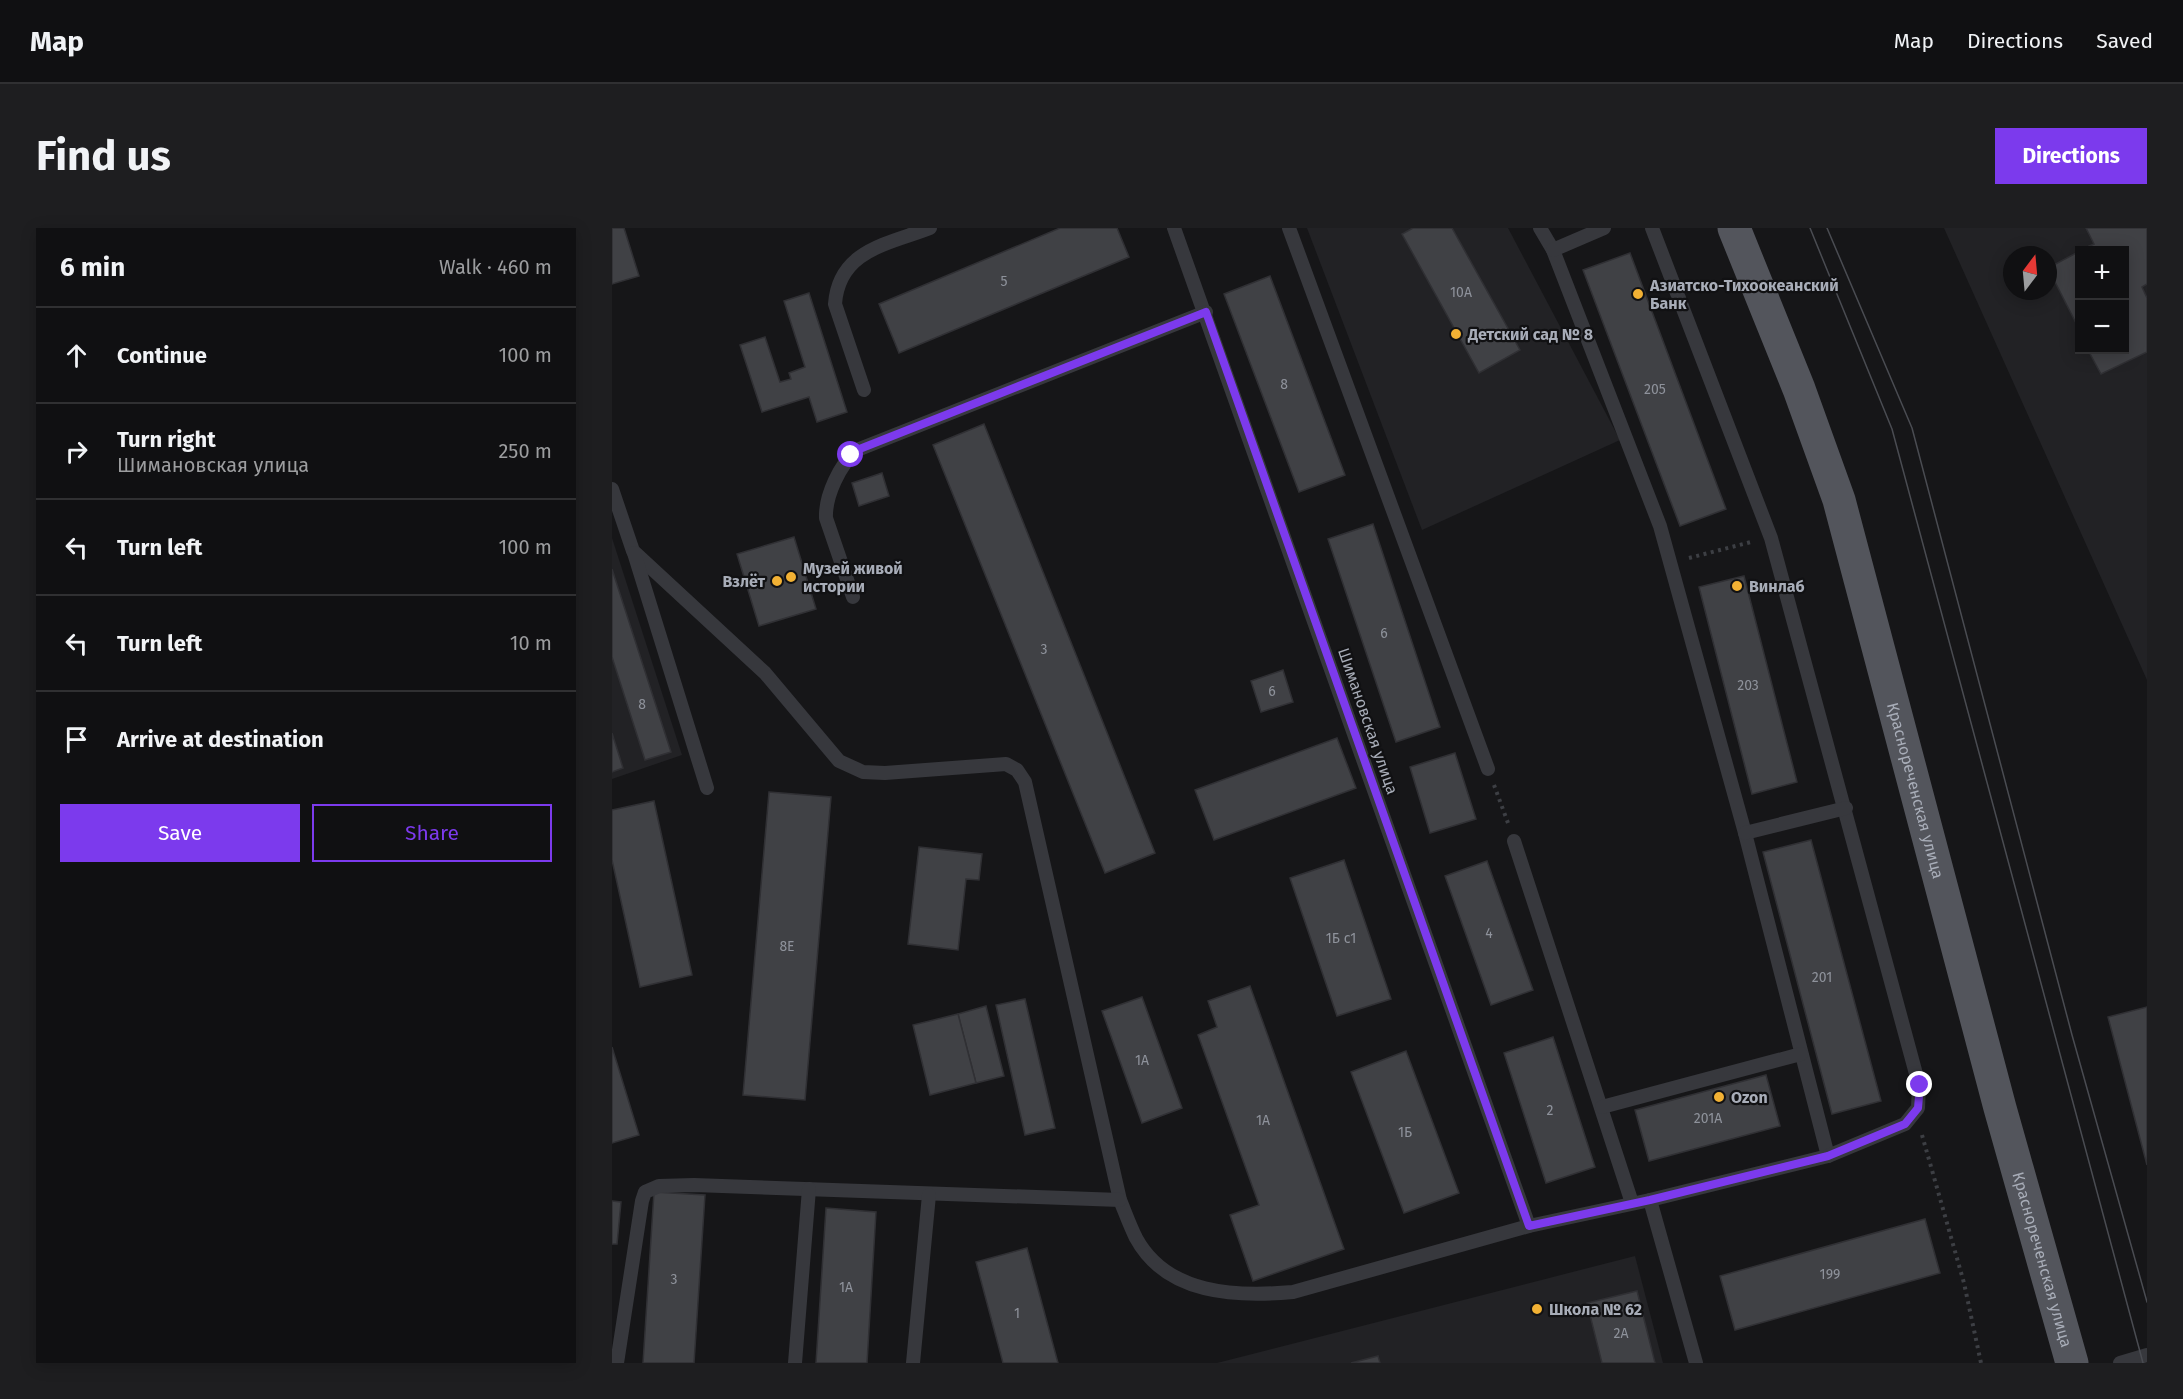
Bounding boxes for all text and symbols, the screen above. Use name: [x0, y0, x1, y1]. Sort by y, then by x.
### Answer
text: Map: [30, 25, 84, 58]
text: Map: [1894, 28, 1934, 54]
text: Directions: [1967, 28, 2063, 54]
text: Saved: [2096, 28, 2153, 54]
button: Directions: [1995, 128, 2147, 184]
text: Find us: [36, 131, 171, 181]
north arrow: [2003, 246, 2057, 300]
map controls: [2075, 246, 2129, 354]
button: +: [2075, 246, 2129, 300]
text: 6 min: [60, 252, 125, 283]
text: Walk · 460 m: [439, 255, 552, 279]
house number: 5: [1000, 273, 1008, 290]
place label: Азиатско-Тихоокеанский Банк: [1649, 276, 1839, 313]
house number: 10А: [1450, 284, 1472, 301]
marker: Азиатско-Тихоокеанский Банк: [1631, 287, 1645, 301]
button: −: [2075, 300, 2129, 354]
place label: Детский сад № 8: [1467, 325, 1593, 344]
marker: Детский сад № 8: [1449, 327, 1463, 341]
icon: ahead: [60, 339, 93, 372]
text: Continue: [117, 342, 207, 369]
text: 100 m: [499, 343, 552, 367]
house number: 8: [1280, 376, 1288, 393]
house number: 205: [1644, 381, 1666, 398]
text: Turn right: [117, 426, 216, 453]
icon: right: [60, 435, 93, 468]
text: 250 m: [498, 439, 552, 463]
route start: [837, 441, 863, 467]
text: Шимановская улица: [117, 453, 309, 477]
icon: left: [60, 531, 93, 564]
text: Turn left: [117, 534, 202, 561]
text: 100 m: [499, 535, 552, 559]
place label: Музей живой истории: [803, 559, 903, 596]
marker: Музей живой истории: [784, 570, 798, 584]
place label: Взлёт: [723, 572, 765, 591]
marker: Взлёт: [770, 574, 784, 588]
place label: Винлаб: [1749, 577, 1805, 596]
marker: Винлаб: [1730, 579, 1744, 593]
house number: 6: [1380, 625, 1388, 642]
icon: left: [60, 627, 93, 660]
text: Turn left: [117, 630, 202, 657]
text: 10 m: [510, 631, 552, 655]
house number: 3: [1041, 641, 1048, 658]
street label: Шимановская улица: [1334, 645, 1402, 797]
house number: 203: [1737, 677, 1759, 694]
house number: 6: [1268, 683, 1276, 700]
house number: 8: [638, 696, 646, 713]
street label: Краснореченская улица: [1883, 700, 1948, 881]
icon: arrive: [60, 723, 93, 756]
text: Arrive at destination: [117, 726, 324, 753]
button: Save: [60, 804, 300, 862]
button: Share: [312, 804, 552, 862]
house number: 4: [1485, 925, 1493, 942]
house number: 1Б с1: [1326, 930, 1356, 947]
house number: 8Е: [779, 938, 795, 955]
house number: 201: [1812, 969, 1832, 986]
house number: 1А: [1135, 1052, 1149, 1069]
route end: [1906, 1071, 1932, 1097]
place label: Ozon: [1731, 1088, 1768, 1107]
marker: Ozon: [1712, 1090, 1726, 1104]
house number: 2: [1547, 1102, 1554, 1119]
house number: 201А: [1694, 1110, 1722, 1127]
house number: 1А: [1256, 1112, 1270, 1129]
house number: 1Б: [1398, 1124, 1412, 1141]
street label: Краснореченская улица: [2009, 1170, 2077, 1349]
house number: 199: [1820, 1266, 1840, 1283]
house number: 3: [671, 1271, 678, 1288]
house number: 1А: [839, 1279, 853, 1296]
place label: Школа № 62: [1549, 1300, 1642, 1319]
marker: Школа № 62: [1530, 1302, 1544, 1316]
house number: 1: [1014, 1305, 1020, 1322]
house number: 2А: [1614, 1325, 1628, 1342]

